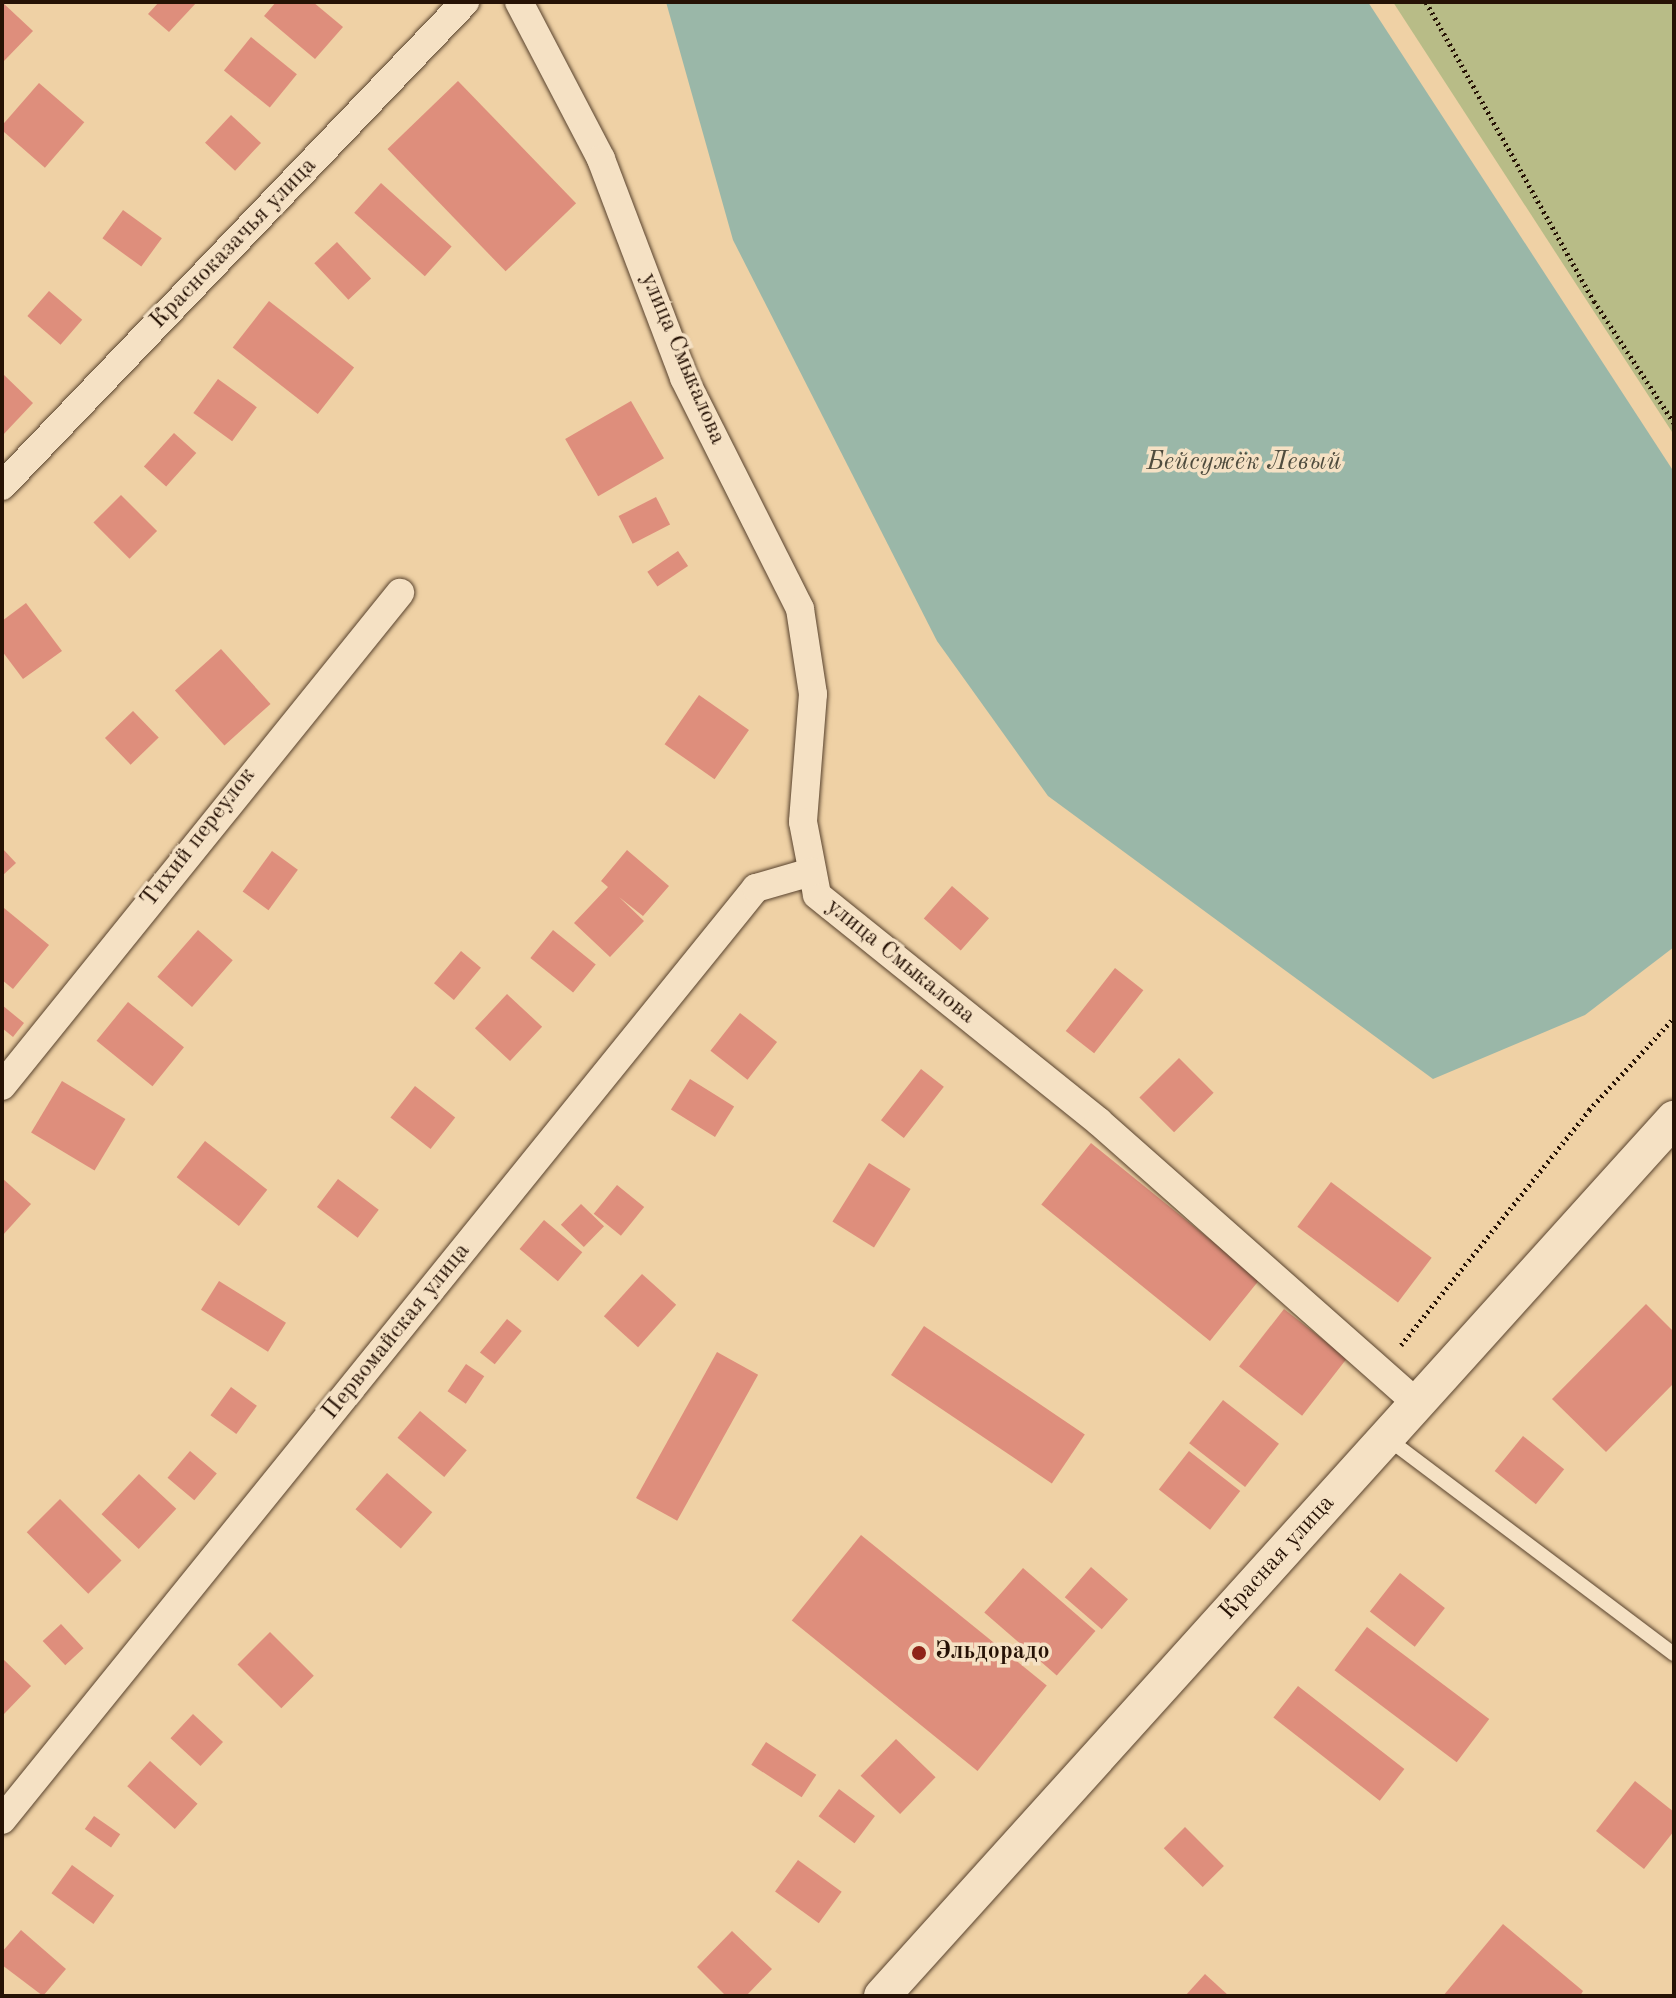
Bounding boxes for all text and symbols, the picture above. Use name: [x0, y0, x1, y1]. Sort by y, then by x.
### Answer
street label: Красноказачья улица: [145, 152, 323, 336]
street label: улица Смыкалова: [633, 269, 731, 449]
water label: Бейсужёк Левый: [1147, 447, 1341, 479]
street label: Тихий переулок: [135, 762, 263, 914]
street label: улица Смыкалова: [819, 893, 981, 1031]
street label: Первомайская улица: [317, 1238, 477, 1426]
street label: Красная улица: [1214, 1490, 1342, 1626]
place label: Эльдорадо: [935, 1639, 1050, 1667]
marker: Эльдорадо: [910, 1644, 928, 1662]

